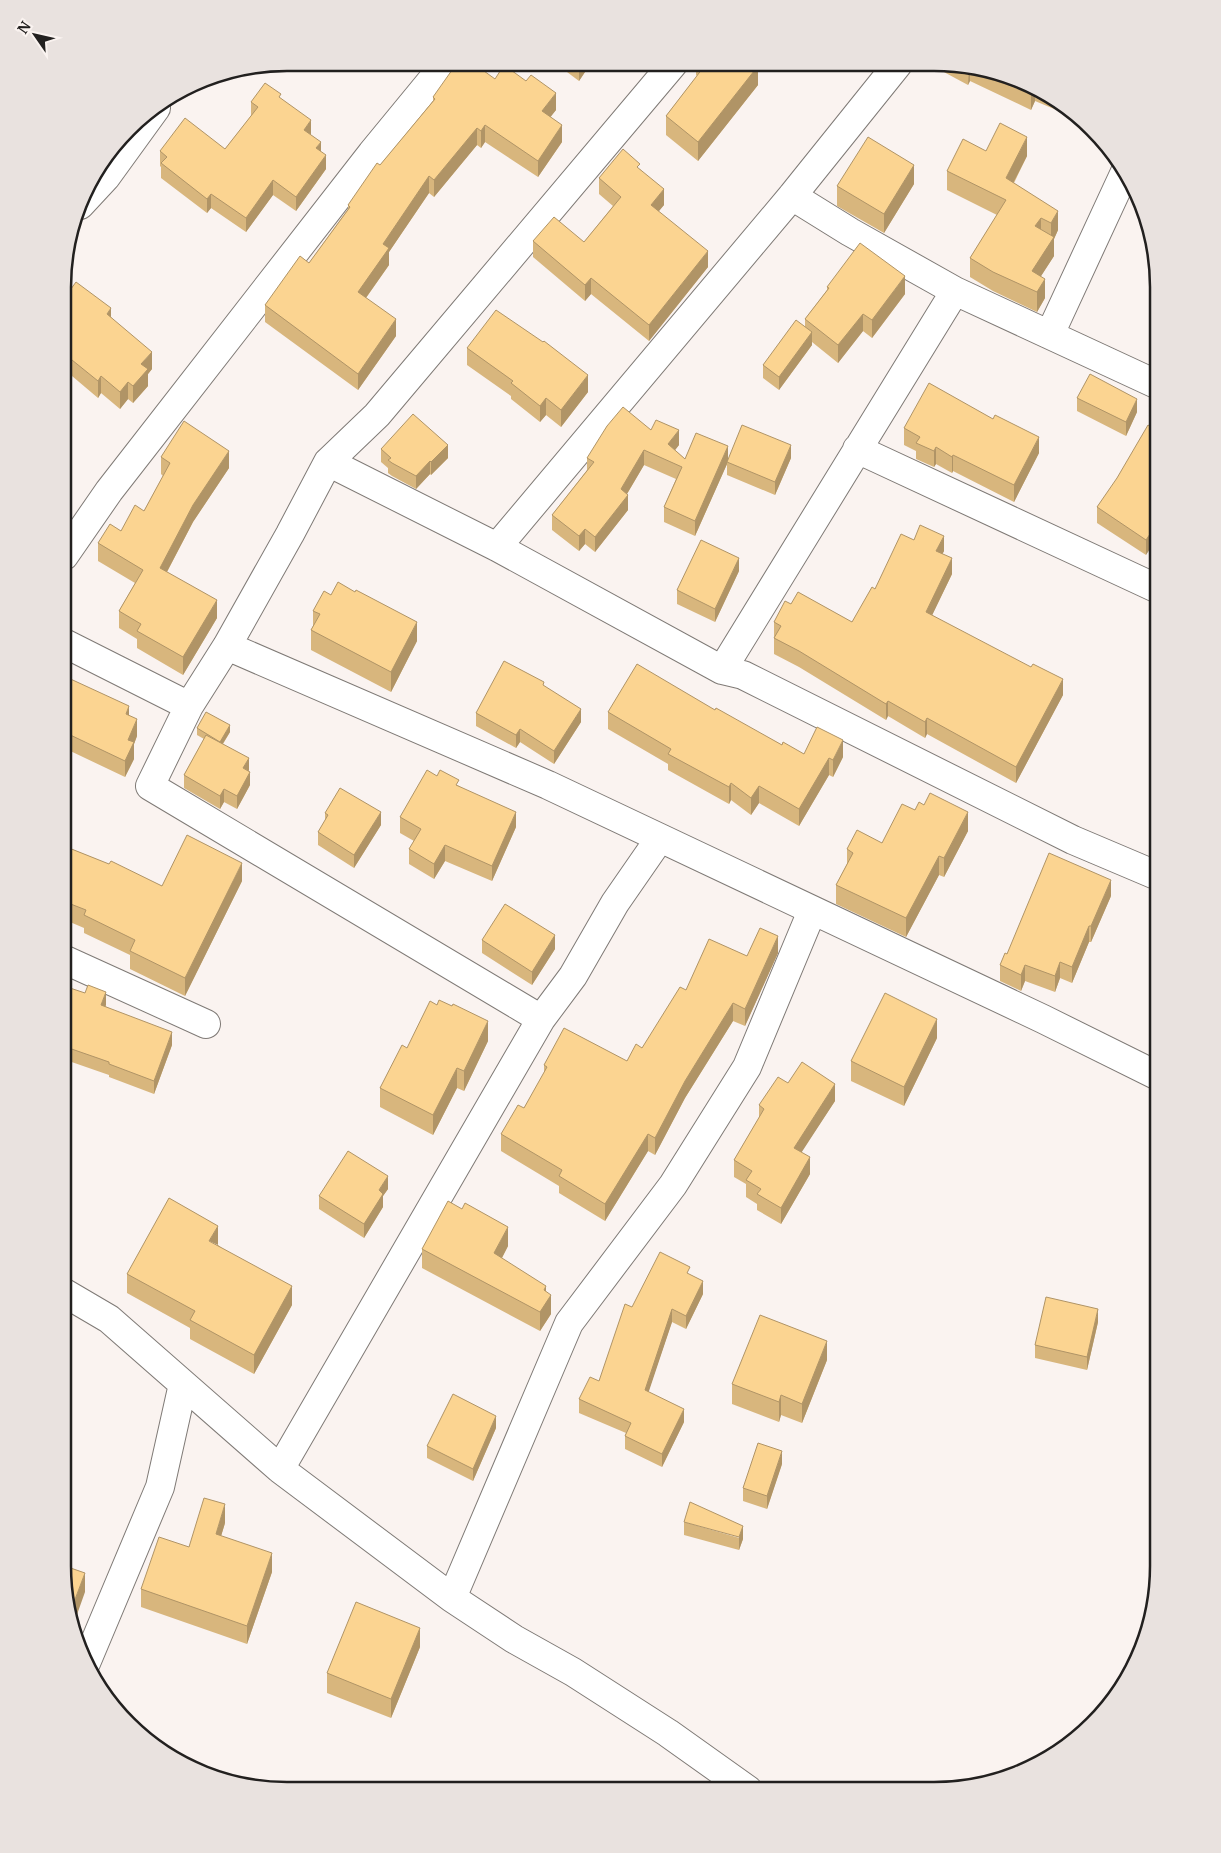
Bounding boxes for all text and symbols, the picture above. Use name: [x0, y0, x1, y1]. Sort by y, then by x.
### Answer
north arrow: [10, 10, 60, 60]
text: N: [14, 18, 35, 37]

